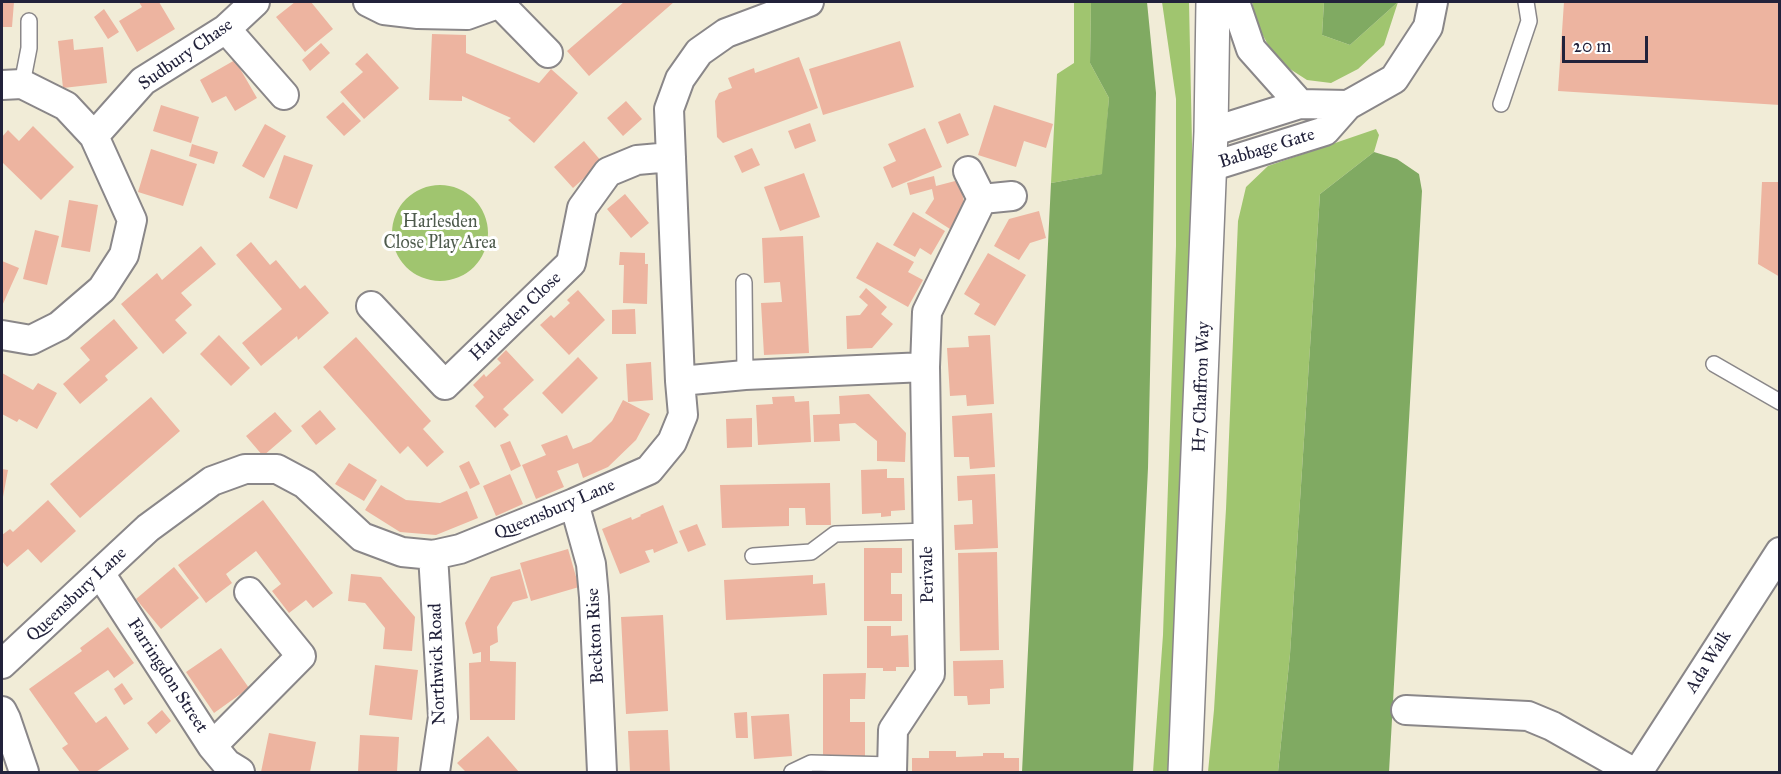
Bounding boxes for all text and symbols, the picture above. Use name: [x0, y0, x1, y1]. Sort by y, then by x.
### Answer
street label: Sudbury Chase: [135, 15, 237, 95]
scale bar: [1565, 24, 1650, 62]
text: 20 m: [1573, 35, 1611, 57]
street label: Babbage Gate: [1217, 124, 1317, 174]
park label: Harlesden Close Play Area: [384, 212, 496, 254]
street label: Harlesden Close: [466, 268, 566, 366]
street label: H7 Chaffron Way: [1189, 321, 1215, 453]
street label: Queensbury Lane: [491, 475, 619, 545]
street label: Queensbury Lane: [22, 543, 132, 647]
street label: Perivale: [917, 546, 939, 604]
street label: Beckton Rise: [583, 587, 609, 685]
street label: Northwick Road: [425, 603, 451, 725]
street label: Farringdon Street: [122, 615, 212, 737]
street label: Ada Walk: [1681, 627, 1737, 697]

